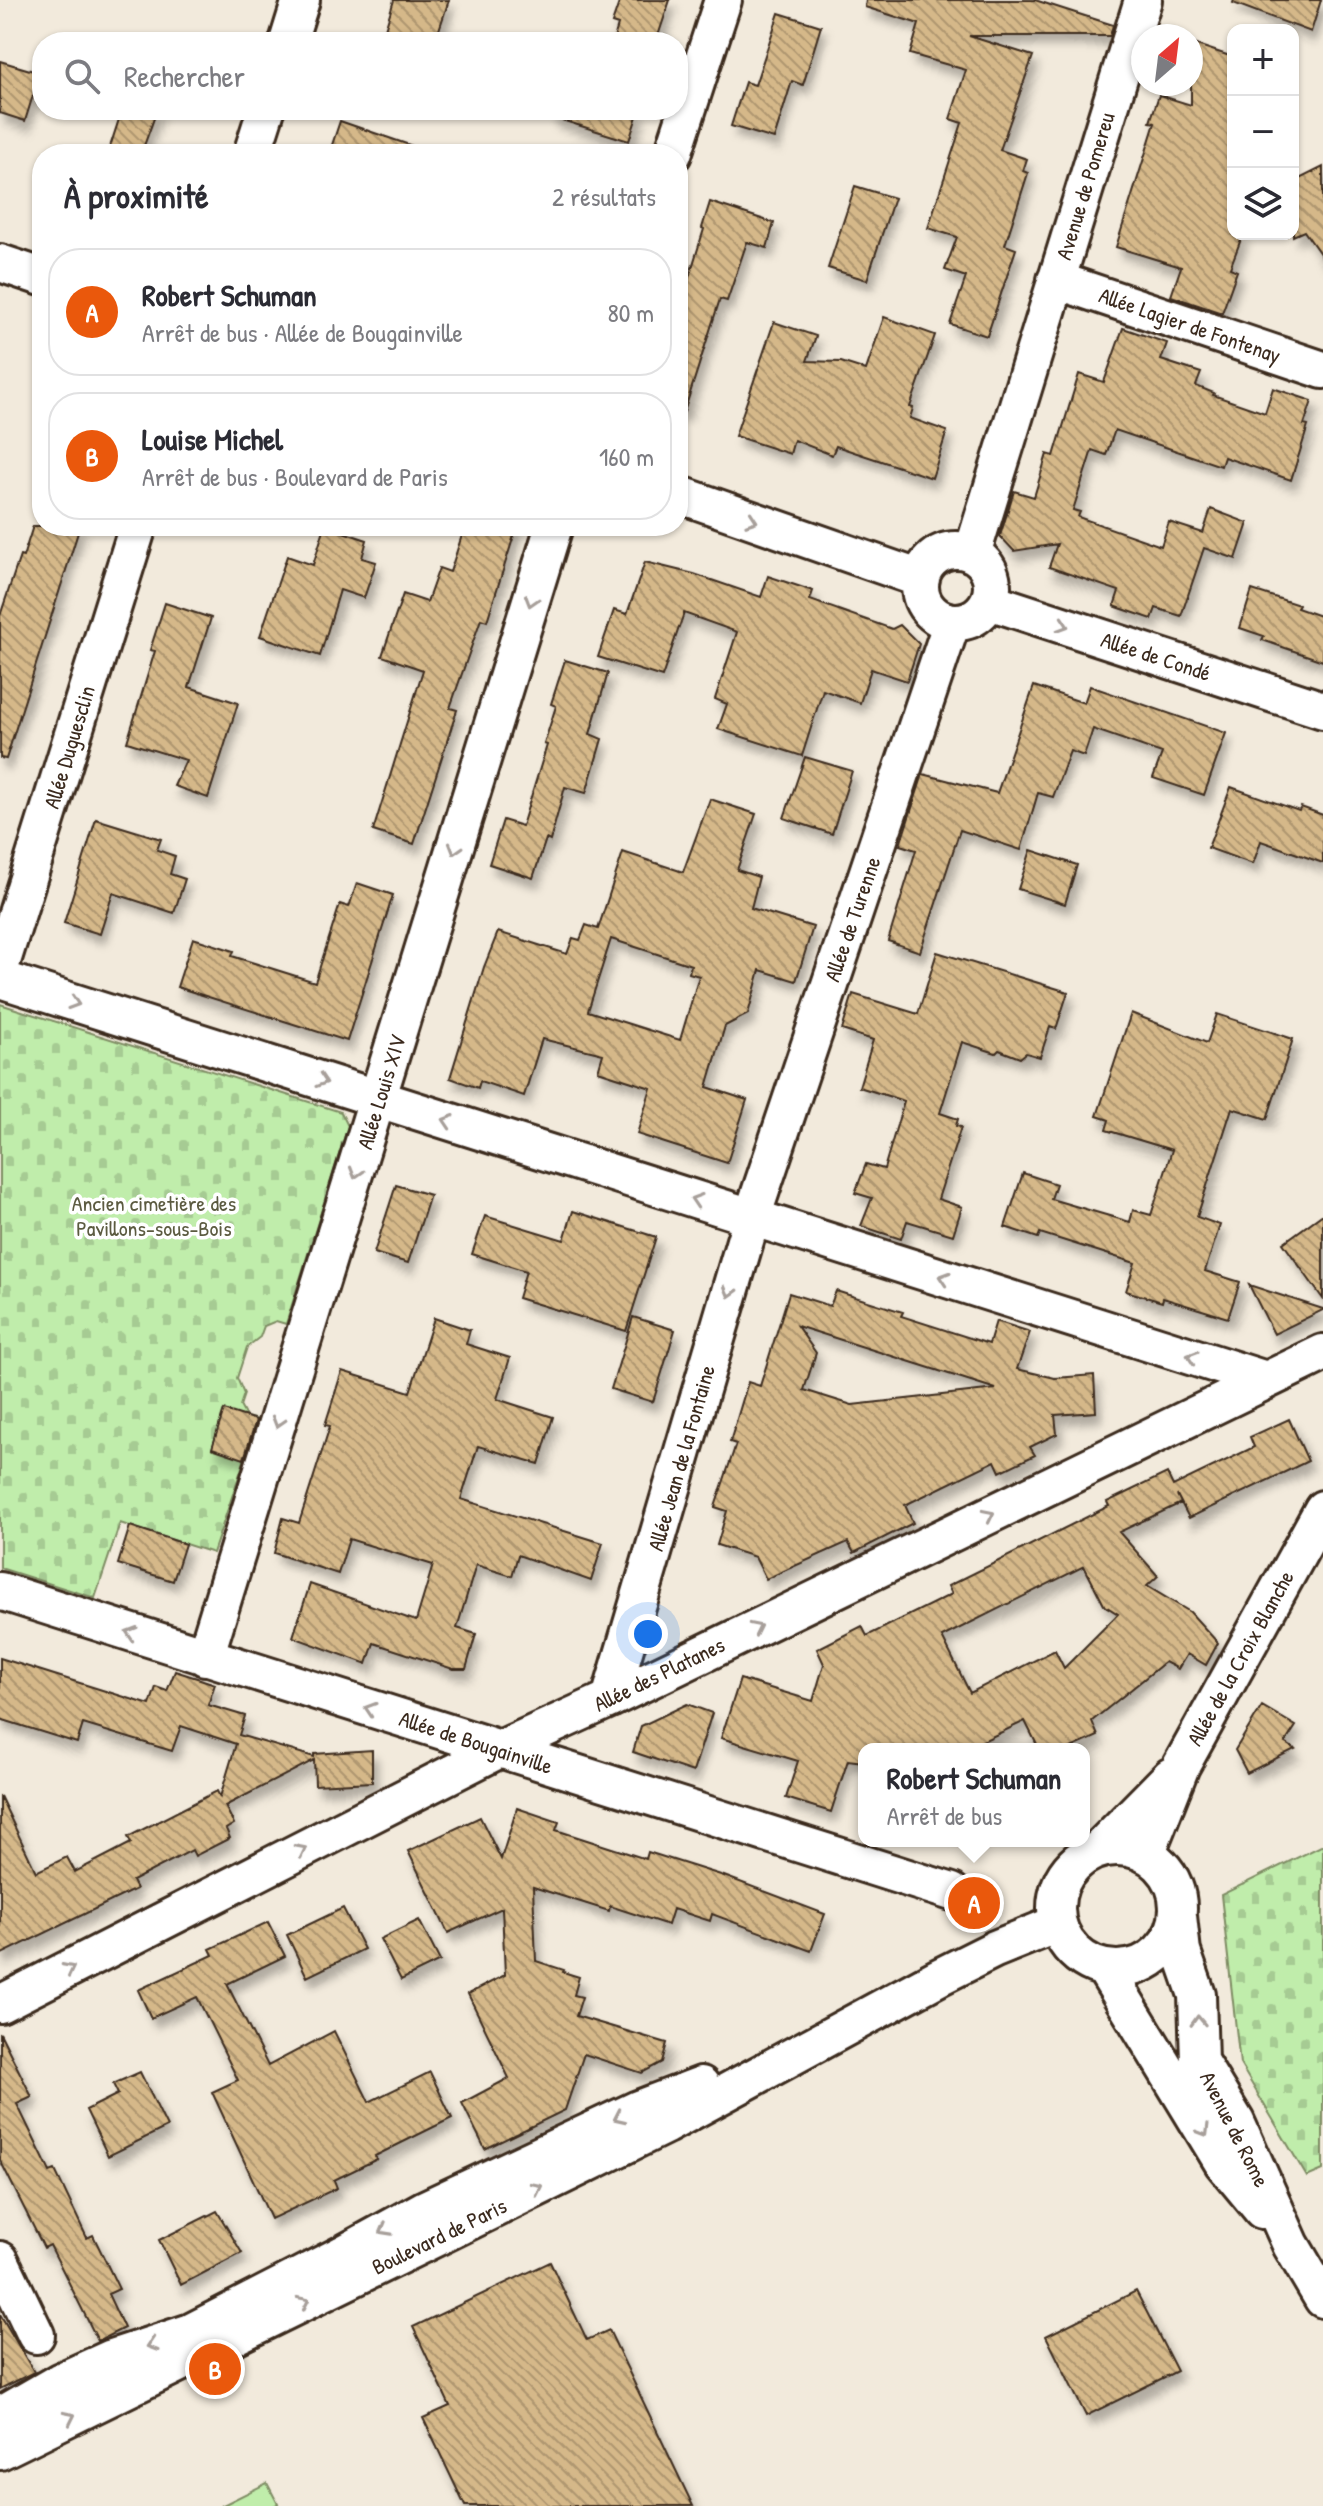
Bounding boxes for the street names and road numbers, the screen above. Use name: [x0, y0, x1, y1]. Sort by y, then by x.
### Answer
street label: Avenue de Pomereu: [1048, 109, 1122, 263]
street label: Allée Lagier de Fontenay: [1095, 280, 1285, 370]
street label: Allée de Condé: [1097, 624, 1215, 688]
street label: Allée Duguesclin: [36, 682, 102, 812]
street label: Allée de Turenne: [817, 852, 887, 985]
street label: Allée Louis XIV: [349, 1031, 413, 1153]
street label: Allée Jean de la Fontaine: [640, 1361, 722, 1554]
street label: Allée de la Croix Blanche: [1179, 1565, 1301, 1751]
street label: Allée des Platanes: [589, 1629, 729, 1719]
street label: Allée de Bougainville: [396, 1703, 557, 1781]
street label: Avenue de Rome: [1193, 2066, 1277, 2192]
street label: Boulevard de Paris: [367, 2190, 511, 2282]

